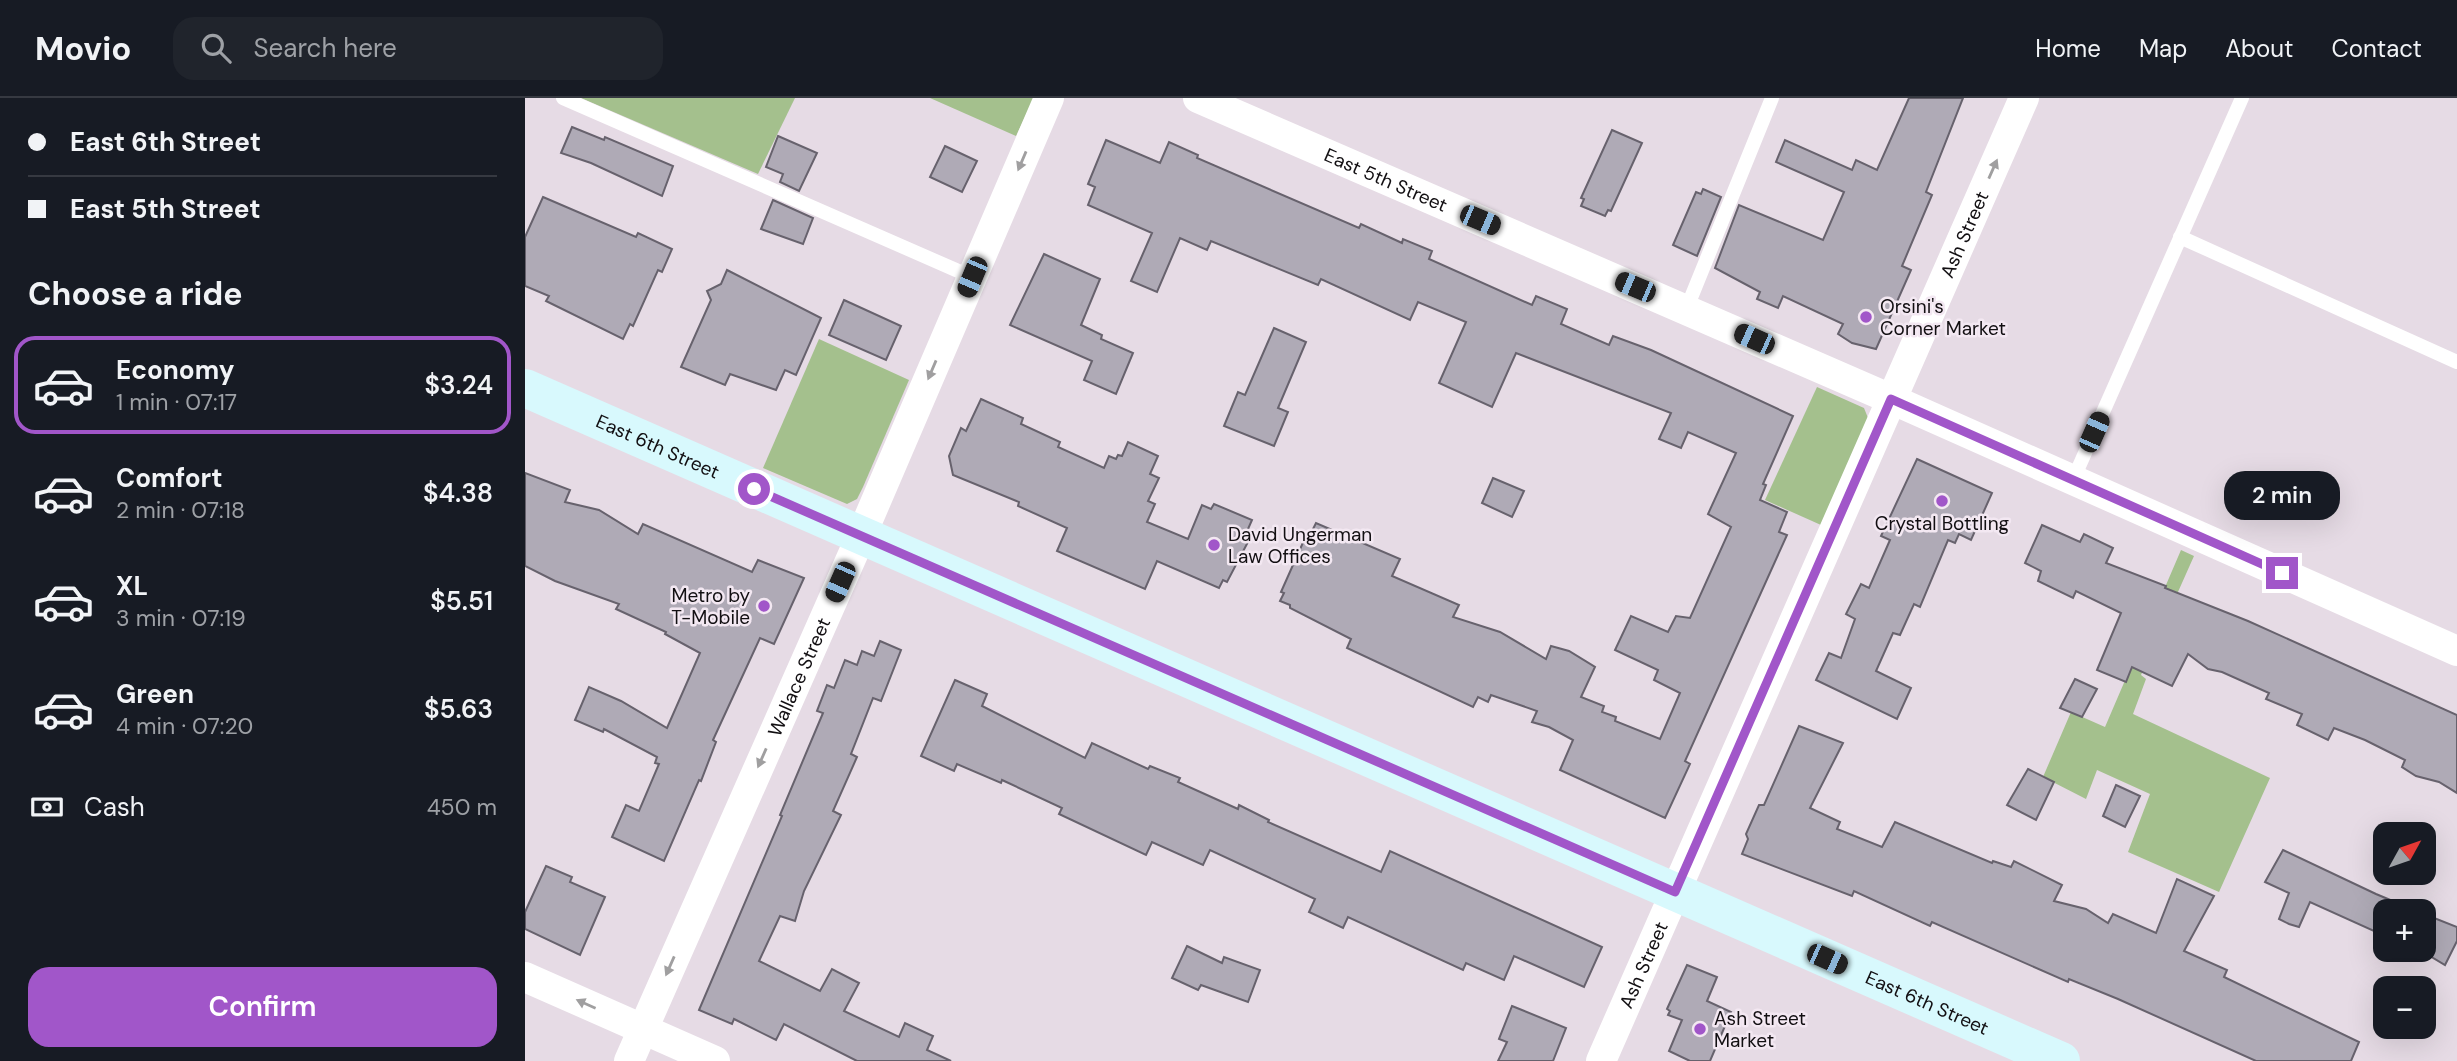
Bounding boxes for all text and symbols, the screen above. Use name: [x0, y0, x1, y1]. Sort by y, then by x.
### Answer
search box: [173, 17, 663, 80]
text: Movio: [35, 27, 131, 70]
icon: search: [197, 29, 235, 67]
text: Search here: [253, 31, 397, 65]
text: Home: [2035, 33, 2101, 64]
text: Map: [2139, 33, 2187, 64]
text: About: [2225, 33, 2294, 64]
text: Contact: [2332, 33, 2422, 64]
text: East 6th Street: [70, 125, 261, 159]
street label: East 5th Street: [1321, 142, 1451, 217]
one-way arrow: [1016, 150, 1027, 171]
one-way arrow: [1988, 158, 1999, 179]
street label: Ash Street: [1934, 187, 1994, 281]
text: East 5th Street: [70, 192, 261, 226]
car: [1457, 202, 1504, 238]
car: [955, 254, 990, 300]
car: [1612, 269, 1659, 305]
text: Choose a ride: [28, 273, 243, 315]
place label: Orsini's Corner Market: [1880, 294, 2006, 341]
marker: Orsini's Corner Market: [1858, 309, 1874, 325]
car: [1731, 321, 1778, 357]
text: Economy: [116, 353, 234, 387]
icon: car: [32, 354, 95, 417]
one-way arrow: [926, 359, 937, 380]
text: $3.24: [424, 368, 493, 402]
text: 1 min · 07:17: [116, 387, 237, 417]
street label: East 6th Street: [592, 408, 723, 484]
car: [2076, 409, 2113, 455]
text: Comfort: [116, 461, 222, 495]
icon: car: [32, 462, 95, 525]
callout: 2 min: [2224, 472, 2340, 520]
route start: [738, 473, 770, 505]
text: $4.38: [423, 476, 493, 510]
text: 2 min: [2252, 480, 2312, 510]
marker: Crystal Bottling: [1934, 493, 1950, 509]
text: 2 min · 07:18: [116, 495, 245, 525]
place label: Crystal Bottling: [1875, 511, 2010, 536]
place label: David Ungerman Law Offices: [1228, 522, 1372, 569]
marker: David Ungerman Law Offices: [1206, 537, 1222, 553]
route end: [2266, 557, 2298, 589]
car: [822, 559, 859, 605]
text: XL: [116, 569, 148, 603]
icon: car: [32, 570, 95, 633]
place label: Metro by T-Mobile: [671, 583, 750, 630]
text: $5.51: [430, 584, 493, 618]
marker: Metro by T-Mobile: [756, 598, 772, 614]
text: 3 min · 07:19: [116, 603, 246, 633]
street label: Wallace Street: [762, 614, 836, 740]
text: Green: [116, 677, 194, 711]
icon: car: [32, 678, 95, 741]
text: $5.63: [424, 692, 493, 726]
text: 4 min · 07:20: [116, 711, 253, 741]
one-way arrow: [757, 748, 768, 769]
icon: cash: [28, 788, 66, 826]
text: Cash: [84, 790, 145, 824]
text: 450 m: [427, 792, 497, 822]
north arrow: [2373, 822, 2436, 886]
map controls: [2373, 822, 2436, 1039]
button: +: [2373, 899, 2436, 962]
street label: Ash Street: [1613, 918, 1673, 1012]
car: [1804, 941, 1851, 977]
one-way arrow: [664, 956, 676, 976]
street label: East 6th Street: [1862, 964, 1993, 1040]
button: Confirm: [28, 967, 497, 1047]
button: −: [2373, 976, 2436, 1039]
one-way arrow: [575, 998, 596, 1009]
place label: Ash Street Market: [1714, 1006, 1806, 1053]
marker: Ash Street Market: [1692, 1021, 1708, 1037]

